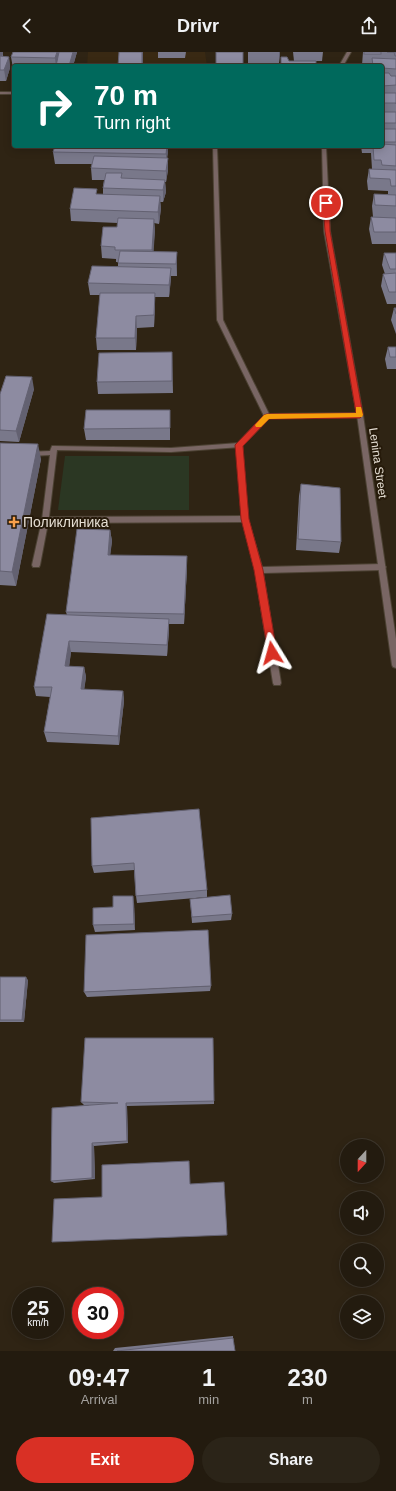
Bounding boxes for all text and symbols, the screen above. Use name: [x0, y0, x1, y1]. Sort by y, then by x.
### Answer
icon: back: [16, 15, 38, 37]
icon: share: [358, 15, 380, 37]
text: Drivr: [177, 16, 219, 36]
icon: right: [28, 80, 80, 132]
text: 70 m: [94, 80, 158, 111]
text: Turn right: [94, 113, 170, 133]
pin: [309, 186, 343, 220]
icon: arrive: [315, 192, 337, 214]
street label: Lenina Street: [366, 427, 390, 500]
place label: Поликлиника: [23, 514, 109, 530]
marker: Поликлиника: [8, 516, 20, 528]
position arrow: [251, 632, 293, 674]
north arrow: [340, 1139, 384, 1183]
map controls: [340, 1139, 384, 1339]
button: sound: [340, 1191, 384, 1235]
button: search: [340, 1243, 384, 1287]
speed limit sign: 30: [72, 1287, 124, 1339]
button: layers: [340, 1295, 384, 1339]
text: 25: [27, 1297, 49, 1319]
text: km/h: [27, 1317, 49, 1328]
text: 09:47: [68, 1364, 130, 1391]
text: 1: [202, 1364, 215, 1391]
text: 230: [288, 1364, 328, 1391]
text: Arrival: [81, 1392, 118, 1407]
text: min: [198, 1392, 219, 1407]
text: m: [302, 1392, 313, 1407]
button: Exit: [16, 1437, 194, 1483]
button: Share: [202, 1437, 380, 1483]

